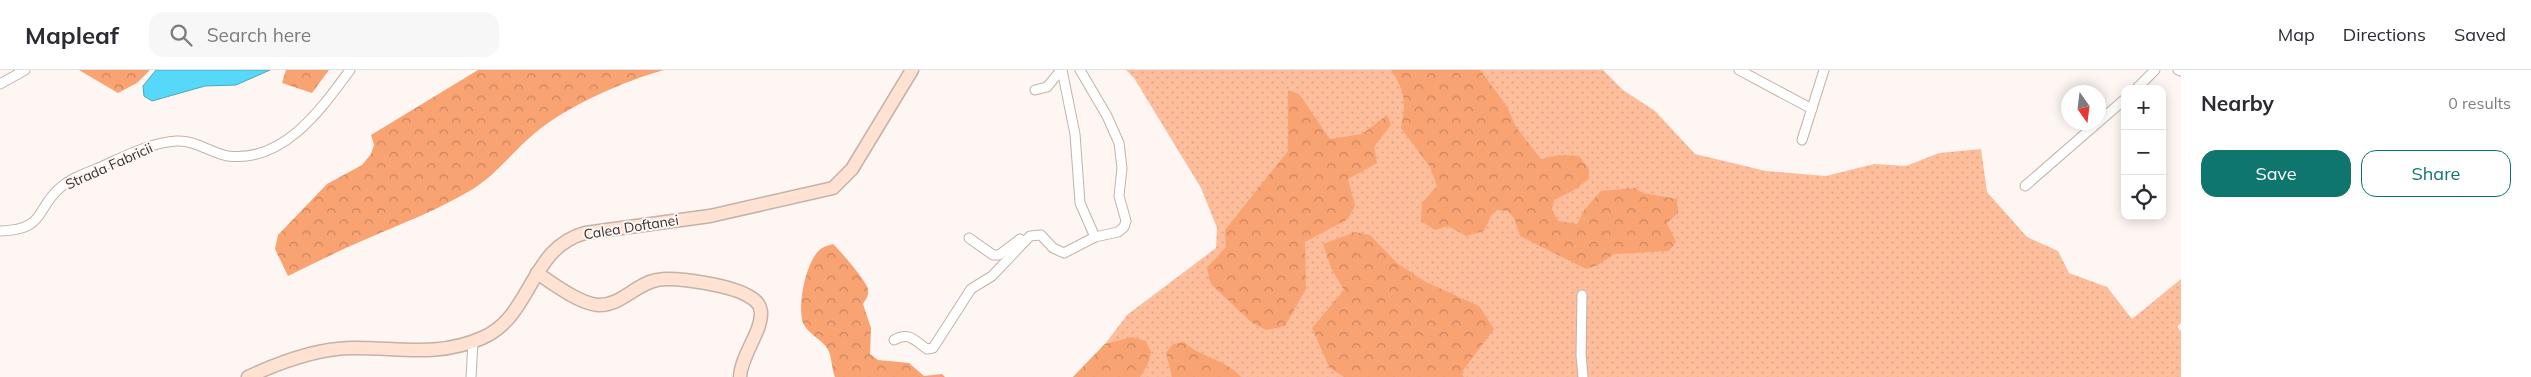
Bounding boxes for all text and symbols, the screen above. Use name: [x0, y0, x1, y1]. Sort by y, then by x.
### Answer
search box: [149, 12, 499, 57]
text: Mapleaf: [25, 20, 119, 50]
icon: search: [167, 21, 195, 49]
text: Search here: [207, 23, 311, 47]
text: Map: [2278, 23, 2315, 46]
text: Directions: [2343, 23, 2426, 46]
text: Saved: [2454, 23, 2506, 46]
north arrow: [2061, 85, 2106, 130]
map controls: [2121, 85, 2166, 220]
button: +: [2121, 85, 2166, 130]
text: Nearby: [2201, 90, 2274, 116]
text: 0 results: [2448, 93, 2511, 113]
button: −: [2121, 130, 2166, 175]
street label: Strada Fabricii: [62, 139, 156, 193]
button: Save: [2201, 150, 2351, 197]
button: Share: [2361, 150, 2511, 197]
button: locate: [2121, 175, 2166, 220]
street label: Calea Doftanei: [582, 211, 680, 243]

